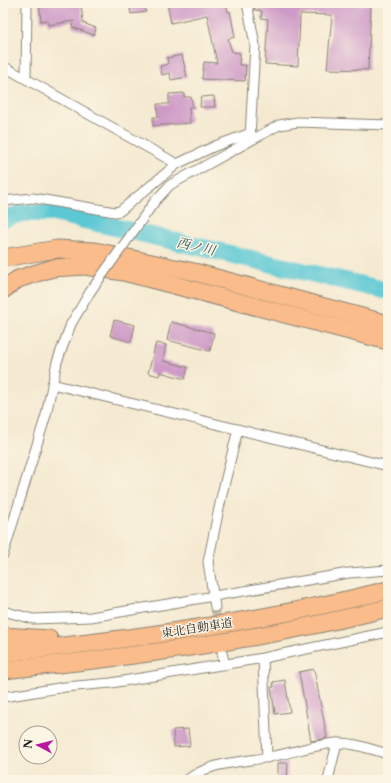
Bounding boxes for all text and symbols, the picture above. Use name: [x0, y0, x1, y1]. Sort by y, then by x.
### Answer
water label: 西ノ川: [175, 234, 219, 259]
street label: 東北自動車道: [160, 614, 234, 641]
north arrow: [18, 725, 58, 765]
text: N: [21, 738, 36, 749]

